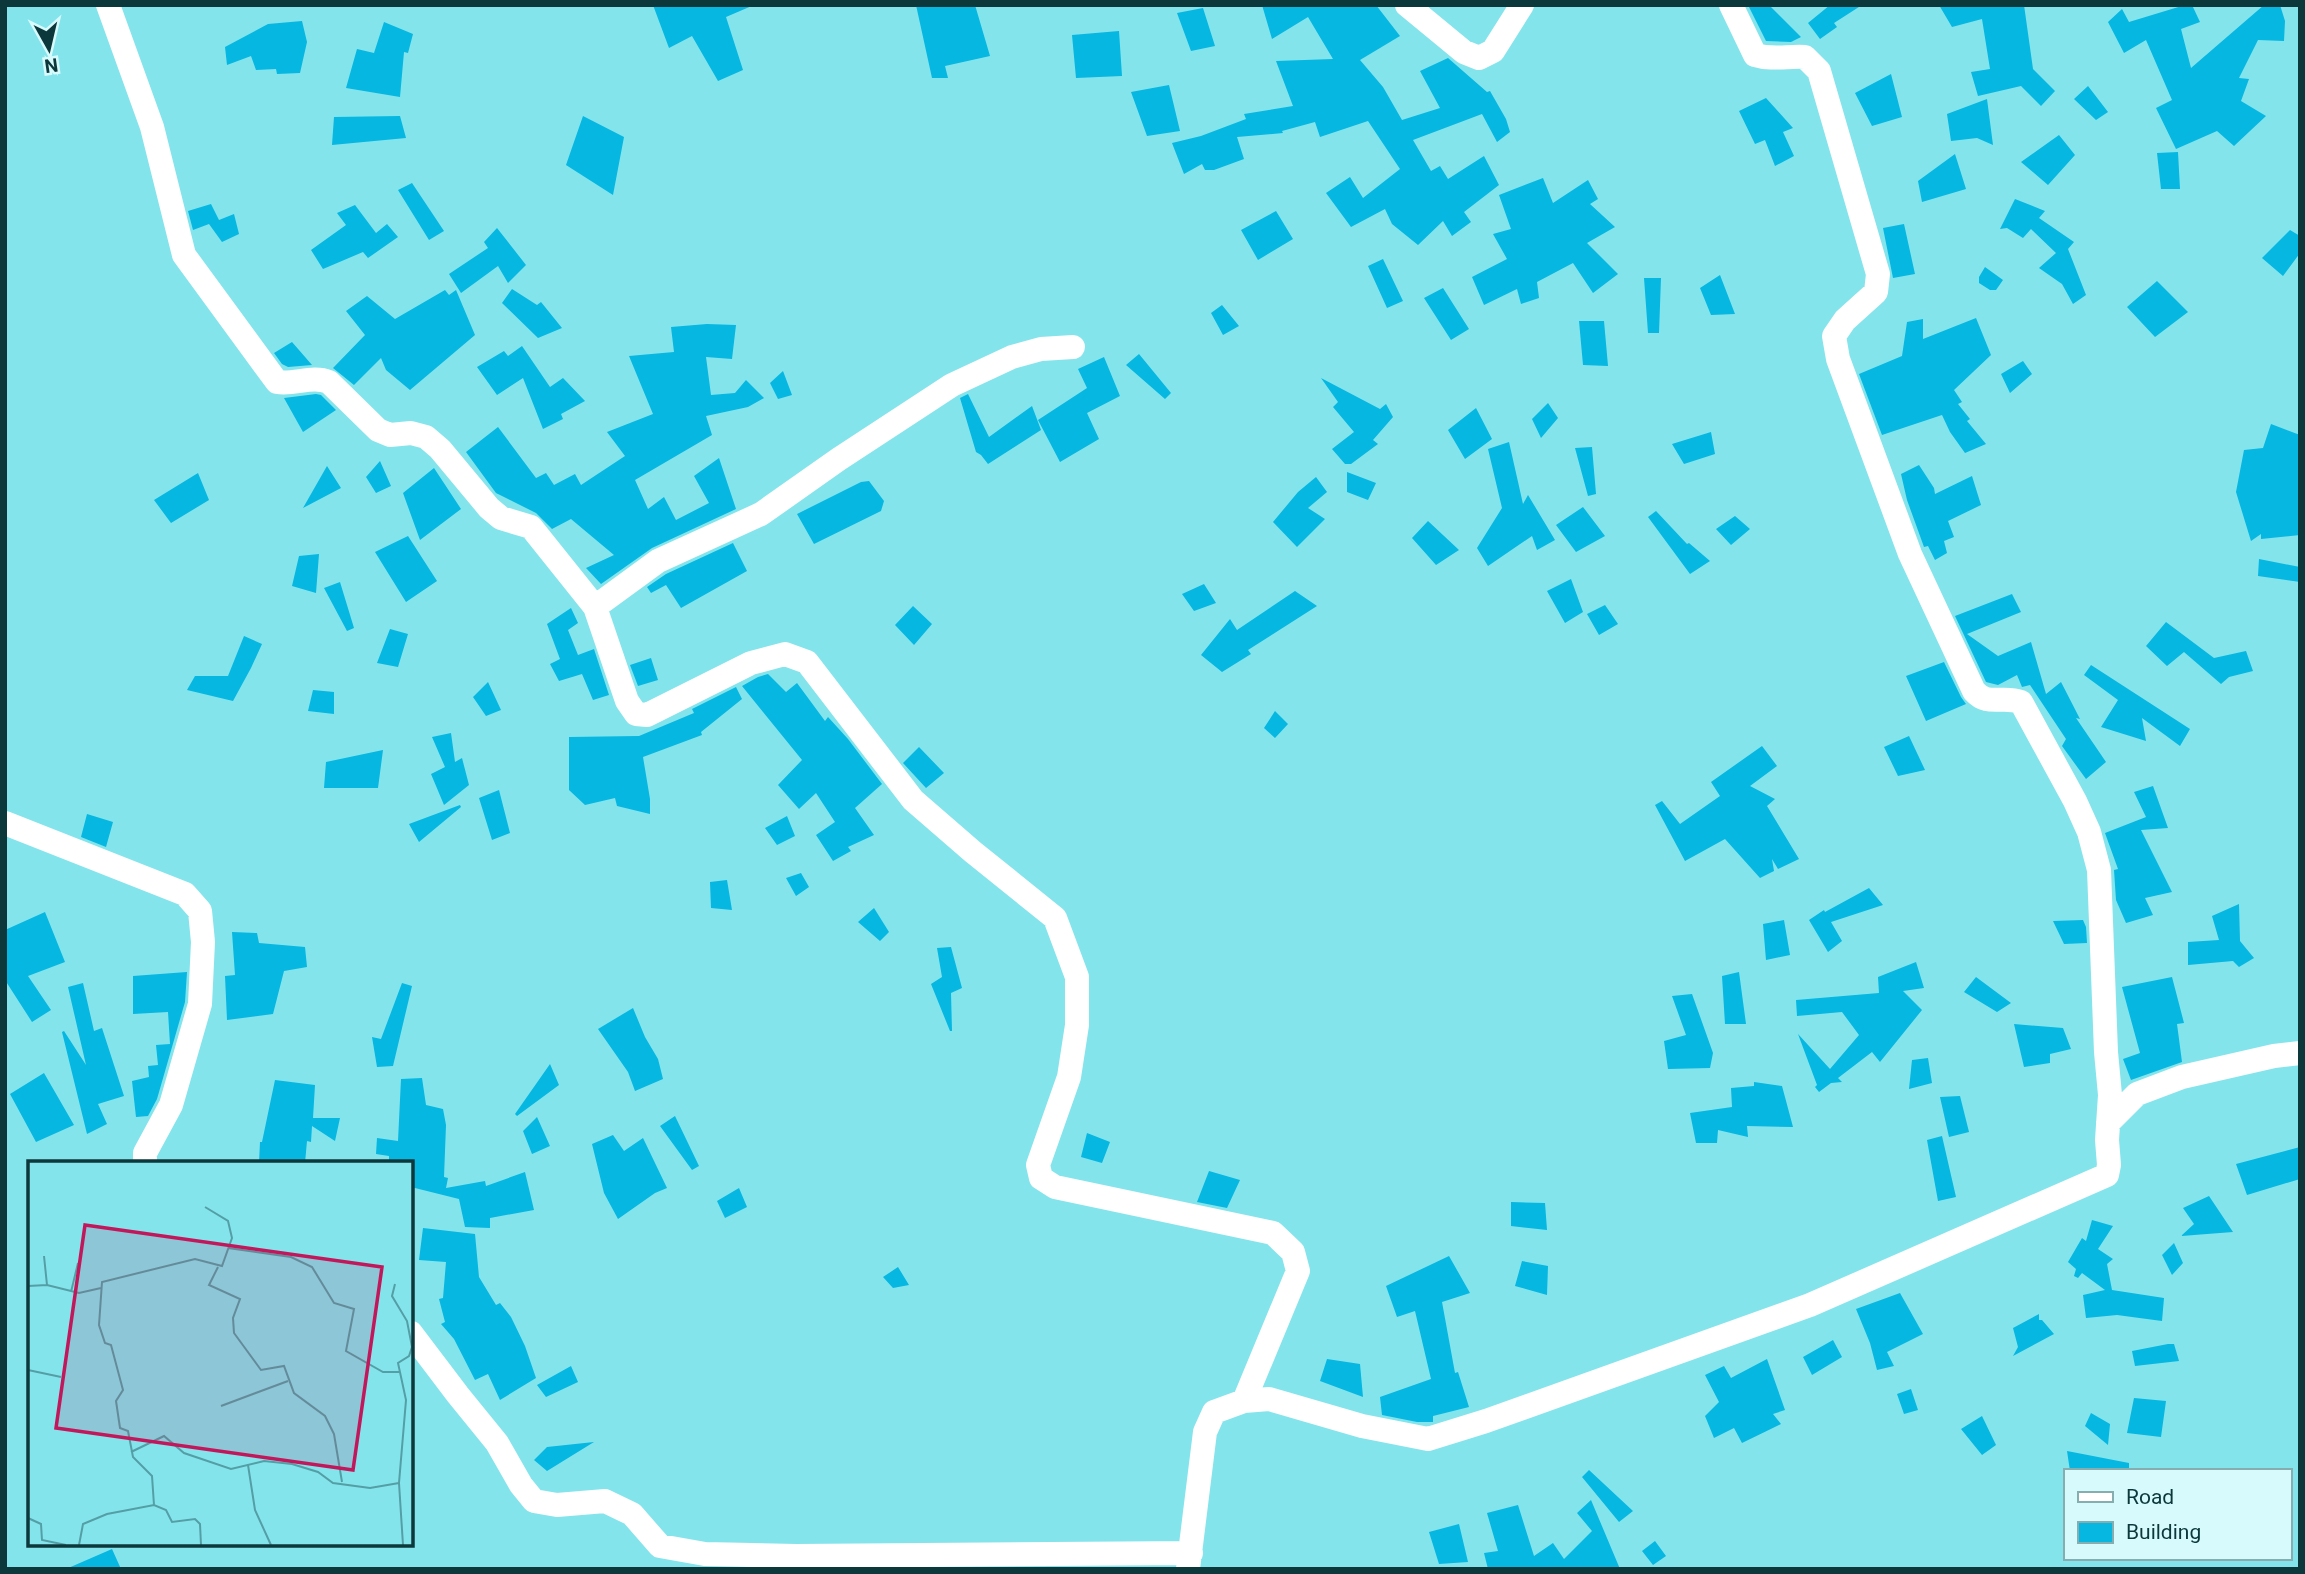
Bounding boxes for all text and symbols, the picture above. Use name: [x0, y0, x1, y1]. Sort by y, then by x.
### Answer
north arrow: [14, 14, 84, 84]
text: N: [43, 53, 60, 78]
inset map: [28, 1161, 413, 1546]
legend: [2064, 1469, 2291, 1560]
text: Road: [2126, 1485, 2174, 1509]
text: Building: [2126, 1520, 2201, 1544]

